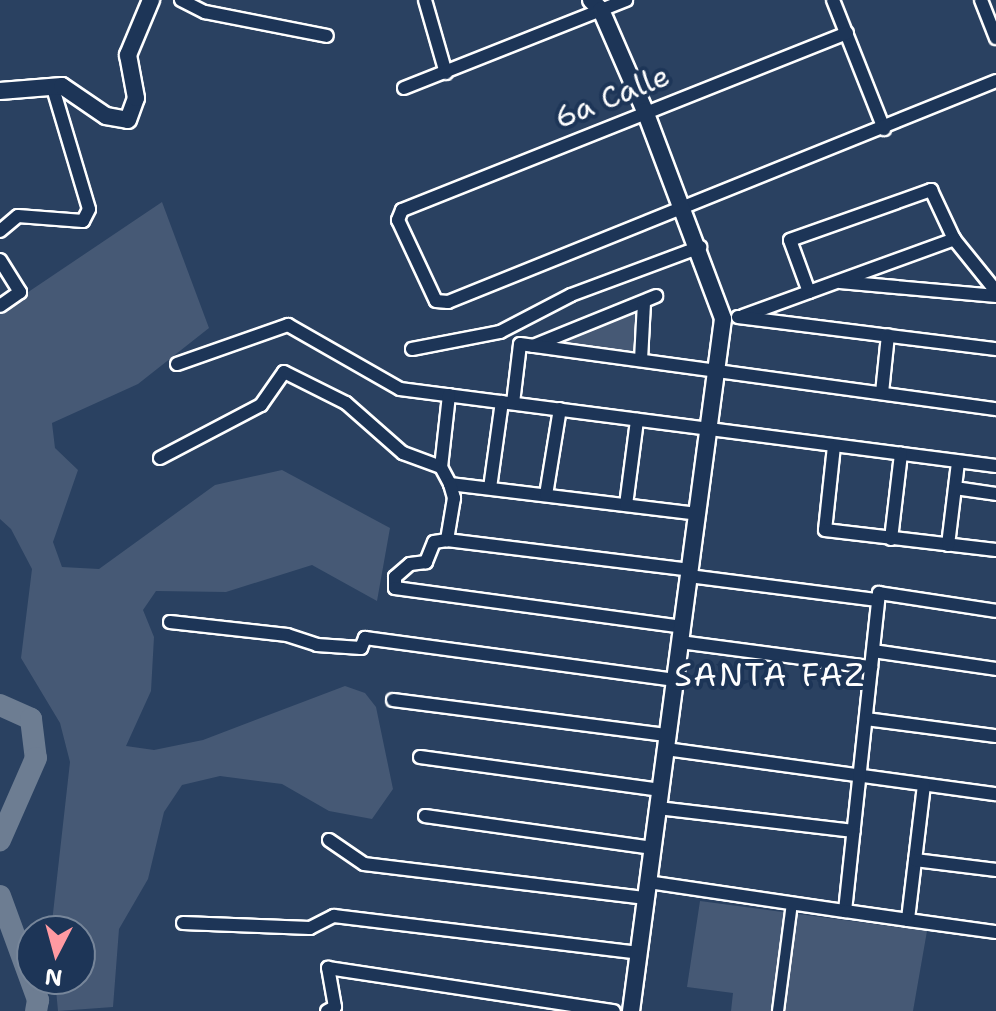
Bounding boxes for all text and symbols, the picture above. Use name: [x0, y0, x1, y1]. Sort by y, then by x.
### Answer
street label: 6a Calle: [549, 58, 675, 136]
district label: SANTA FAZ: [674, 656, 866, 694]
north arrow: [16, 915, 96, 995]
text: N: [43, 962, 64, 993]

